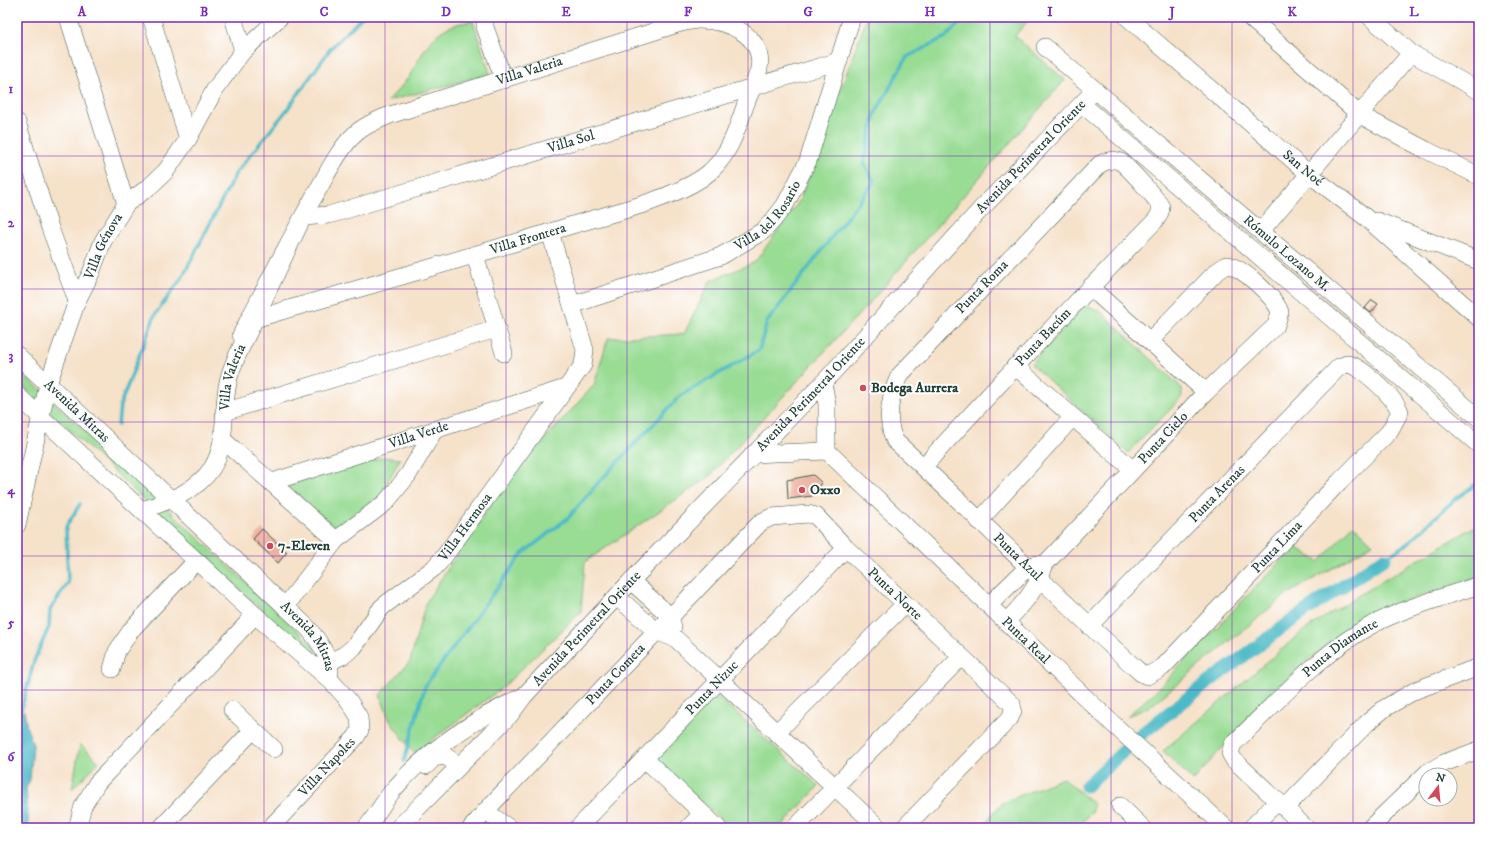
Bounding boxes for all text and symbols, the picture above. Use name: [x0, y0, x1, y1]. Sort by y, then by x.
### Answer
text: A: [77, 4, 87, 20]
text: B: [200, 4, 208, 20]
text: C: [320, 4, 329, 20]
text: D: [441, 4, 451, 20]
text: E: [561, 4, 571, 20]
text: F: [684, 4, 693, 20]
text: G: [803, 4, 813, 20]
text: H: [925, 4, 936, 20]
text: I: [1047, 4, 1053, 20]
text: J: [1167, 4, 1175, 21]
text: K: [1287, 4, 1297, 20]
text: L: [1409, 4, 1419, 20]
street label: Villa Valeria: [493, 52, 565, 90]
text: 1: [9, 81, 14, 97]
street label: Avenida Perimetral Oriente: [972, 96, 1090, 218]
street label: Villa Sol: [545, 126, 597, 158]
street label: San Noé: [1279, 146, 1327, 191]
street label: Villa del Rosario: [730, 177, 805, 256]
street label: Villa Génova: [80, 210, 127, 284]
street label: Rómulo Lozano M.: [1239, 211, 1334, 296]
text: 2: [8, 215, 15, 231]
street label: Villa Frontera: [487, 219, 568, 259]
street label: Punta Roma: [952, 256, 1012, 318]
street label: Punta Bacúm: [1011, 304, 1075, 370]
street label: Avenida Perimetral Oriente: [752, 333, 869, 455]
street label: Villa Valeria: [216, 341, 250, 412]
text: 3: [9, 348, 14, 364]
street label: Avenida Mitras: [40, 376, 114, 447]
place label: Bodega Aurrera: [871, 379, 959, 397]
marker: Bodega Aurrera: [858, 383, 868, 393]
street label: Punta Cielo: [1134, 408, 1192, 468]
street label: Villa Verde: [386, 417, 451, 453]
street label: Punta Arenas: [1185, 461, 1249, 527]
place label: Oxxo: [810, 481, 841, 499]
text: 4: [6, 482, 15, 499]
marker: Oxxo: [797, 485, 807, 495]
street label: Villa Hermosa: [434, 489, 496, 566]
street label: Punta Lima: [1248, 517, 1306, 577]
street label: Punta Azul: [989, 529, 1047, 585]
place label: 7-Eleven: [278, 537, 331, 555]
marker: 7-Eleven: [265, 541, 275, 551]
street label: Punta Norte: [864, 564, 926, 624]
street label: Avenida Perimetral Oriente: [529, 567, 645, 690]
street label: Avenida Mitras: [276, 597, 339, 673]
street label: Punta Real: [997, 613, 1054, 669]
street label: Punta Diamante: [1298, 614, 1381, 681]
text: 5: [7, 615, 15, 631]
street label: Punta Cometa: [582, 640, 649, 709]
street label: Punta Nizuc: [682, 657, 743, 719]
street label: Villa Napoles: [294, 733, 359, 801]
text: 6: [8, 749, 16, 765]
north arrow: [1418, 767, 1458, 807]
text: N: [1434, 770, 1447, 786]

